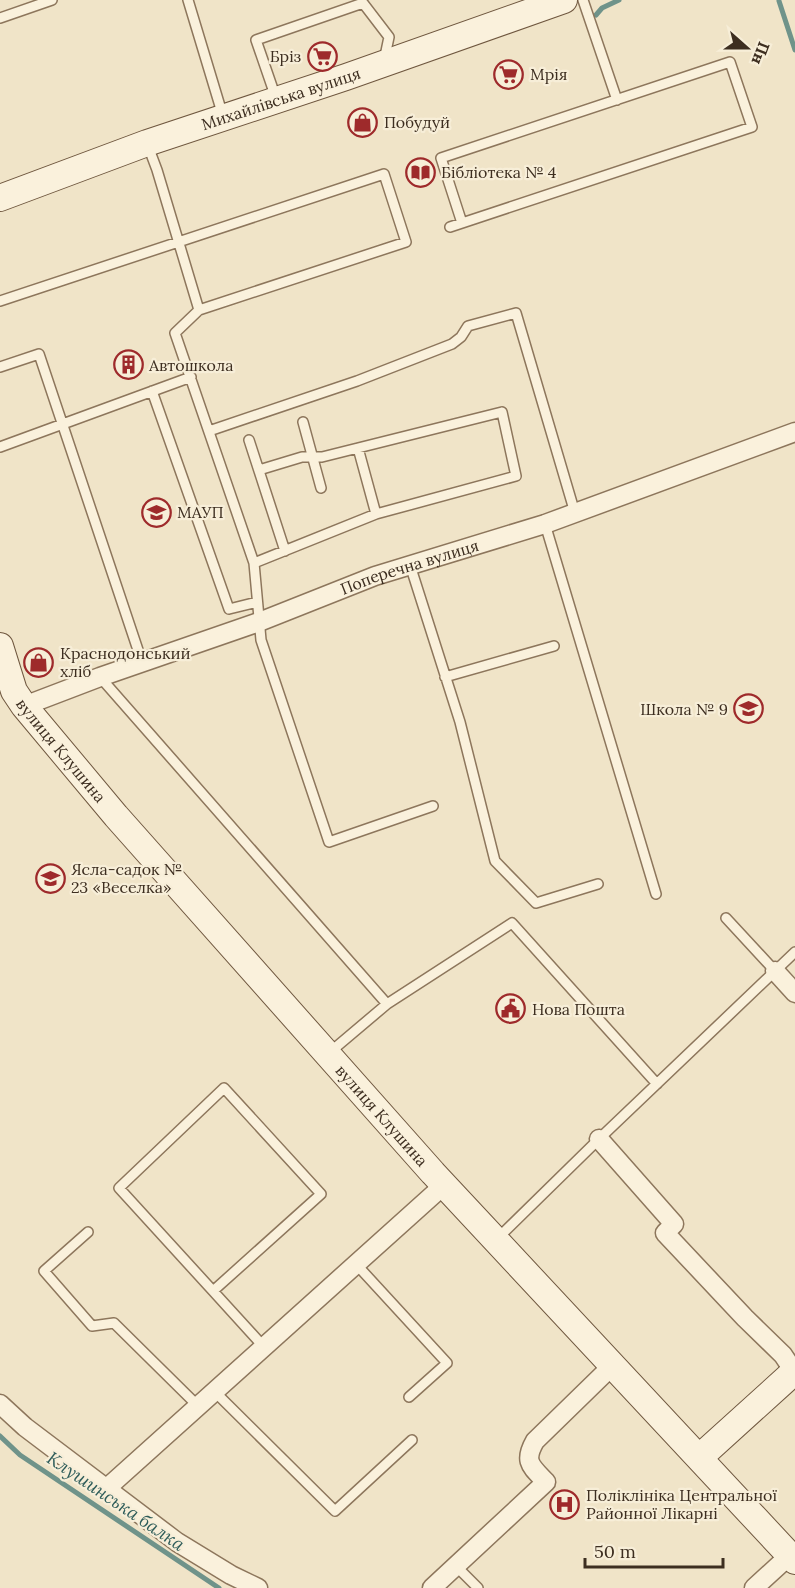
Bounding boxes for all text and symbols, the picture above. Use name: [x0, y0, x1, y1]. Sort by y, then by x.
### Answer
north arrow: [717, 18, 777, 78]
text: Пн: [748, 39, 774, 68]
supermarket icon: Бріз: [306, 40, 338, 72]
place label: Бріз: [270, 46, 301, 66]
supermarket icon: Мрія: [493, 58, 525, 90]
street label: Михайлівська вулиця: [199, 63, 363, 134]
place label: Мрія: [530, 64, 567, 84]
shop icon: Побудуй: [347, 106, 379, 138]
place label: Побудуй: [384, 112, 450, 132]
library icon: Бібліотека № 4: [404, 156, 436, 188]
place label: Бібліотека № 4: [441, 162, 557, 182]
building icon: Автошкола: [112, 349, 144, 381]
place label: Автошкола: [148, 355, 233, 375]
school or university icon: МАУП: [140, 496, 172, 528]
place label: МАУП: [177, 502, 224, 522]
street label: Поперечна вулиця: [337, 535, 481, 599]
place label: Краснодонський хліб: [60, 643, 191, 681]
shop icon: Краснодонський хліб: [23, 646, 55, 678]
school or university icon: Школа № 9: [733, 693, 765, 725]
street label: вулиця Клушина: [12, 695, 110, 806]
place label: Школа № 9: [640, 699, 728, 719]
place label: Ясла-садок № 23 «Веселка»: [71, 859, 182, 897]
school or university icon: Ясла-садок № 23 «Веселка»: [34, 862, 66, 894]
public building icon: Нова Пошта: [495, 993, 527, 1025]
place label: Нова Пошта: [532, 999, 625, 1019]
street label: вулиця Клушина: [331, 1060, 432, 1170]
water label: Клушинська балка: [43, 1446, 189, 1556]
place label: Поліклініка Центральної Районної Лікарні: [586, 1485, 777, 1523]
hospital icon: Поліклініка Центральної Районної Лікарні: [549, 1488, 581, 1520]
scale bar: [585, 1531, 723, 1569]
text: 50 m: [594, 1540, 636, 1563]

